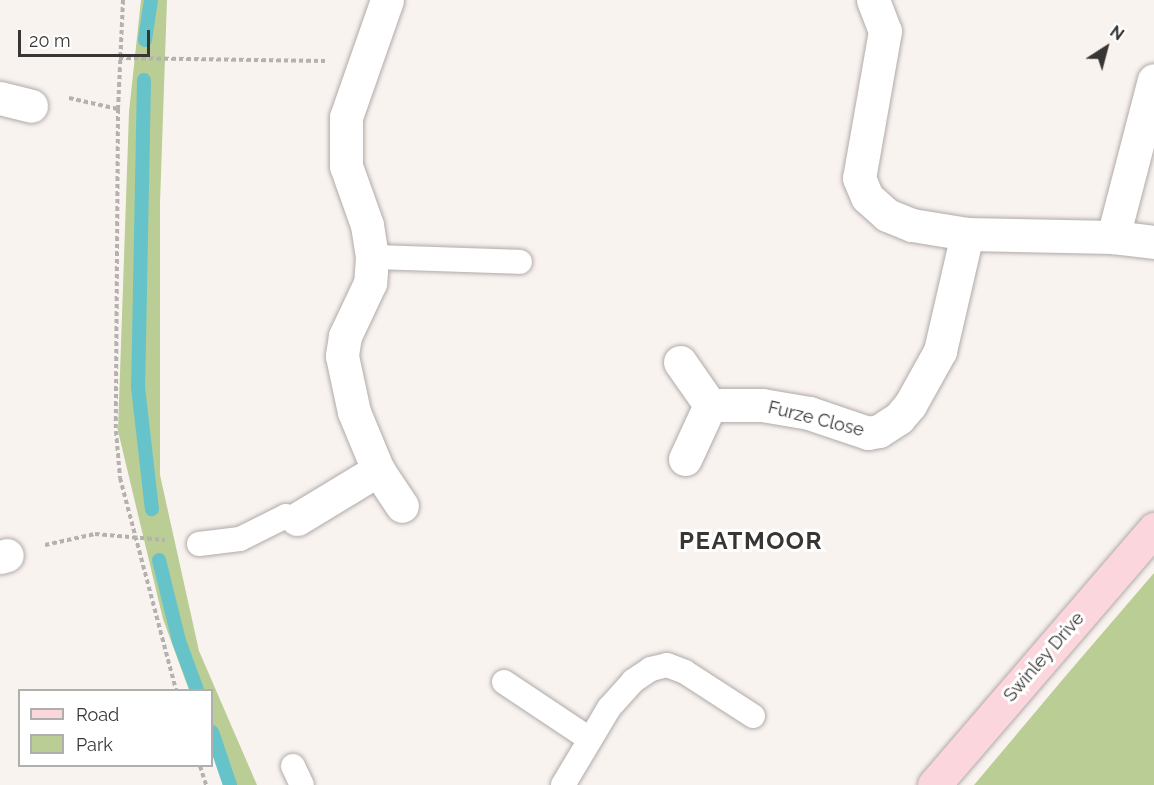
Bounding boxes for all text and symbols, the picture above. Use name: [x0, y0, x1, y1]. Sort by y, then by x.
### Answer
scale bar: [21, 18, 153, 56]
north arrow: [1076, 18, 1136, 78]
text: N: [1106, 22, 1127, 44]
text: 20 m: [29, 30, 71, 51]
street label: Furze Close: [766, 397, 866, 441]
district label: PEATMOOR: [679, 527, 823, 555]
street label: Swinley Drive: [999, 608, 1089, 706]
legend: [18, 689, 213, 767]
text: Road: [76, 704, 119, 725]
text: Park: [76, 734, 113, 755]

